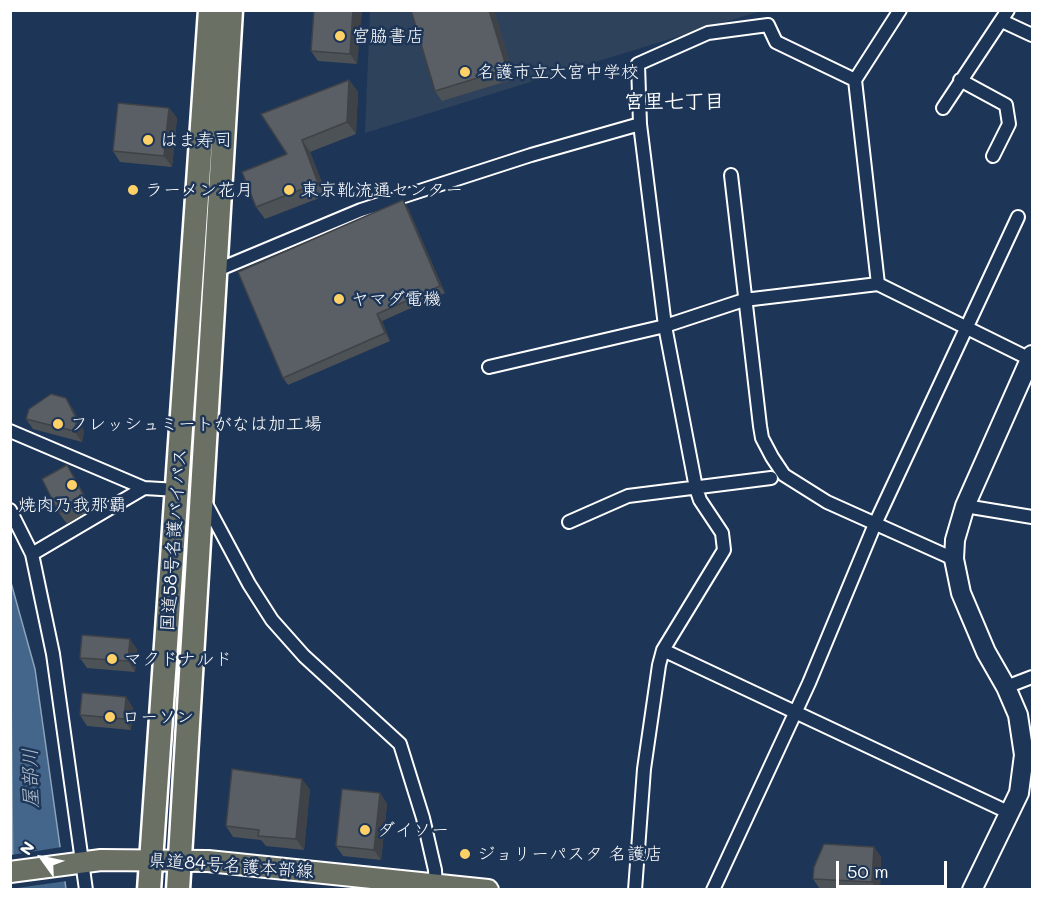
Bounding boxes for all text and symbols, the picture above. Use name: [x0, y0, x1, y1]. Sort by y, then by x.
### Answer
place label: 宮脇書店: [352, 25, 424, 47]
marker: 宮脇書店: [333, 29, 347, 43]
place label: 名護市立大宮中学校: [477, 61, 639, 83]
marker: 名護市立大宮中学校: [458, 65, 472, 79]
district label: 宮里七丁目: [624, 90, 724, 114]
place label: はま寿司: [160, 129, 232, 151]
marker: はま寿司: [141, 133, 155, 147]
place label: ラーメン花月: [145, 179, 253, 201]
place label: 東京靴流通センター: [301, 179, 463, 201]
marker: ラーメン花月: [126, 183, 140, 197]
marker: 東京靴流通センター: [282, 183, 296, 197]
place label: ヤマダ電機: [351, 288, 441, 310]
marker: ヤマダ電機: [332, 292, 346, 306]
place label: フレッシュミートがなは加工場: [70, 413, 322, 435]
marker: フレッシュミートがなは加工場: [51, 417, 65, 431]
street label: 国道58号名護バイパス: [157, 448, 191, 632]
marker: 焼肉乃我那覇: [65, 478, 79, 492]
place label: 焼肉乃我那覇: [18, 494, 126, 516]
place label: マクドナルド: [124, 648, 232, 670]
marker: マクドナルド: [105, 652, 119, 666]
place label: ローソン: [122, 706, 194, 728]
marker: ローソン: [103, 710, 117, 724]
water label: 屋部川: [18, 748, 44, 808]
place label: ダイソー: [377, 819, 449, 841]
marker: ダイソー: [358, 823, 372, 837]
north arrow: [12, 828, 72, 888]
text: N: [14, 837, 39, 859]
place label: ジョリーパスタ 名護店: [477, 843, 663, 865]
marker: ジョリーパスタ 名護店: [458, 847, 472, 861]
street label: 県道84号名護本部線: [148, 849, 314, 883]
scale bar: [839, 849, 950, 887]
text: 50 m: [847, 859, 889, 883]

